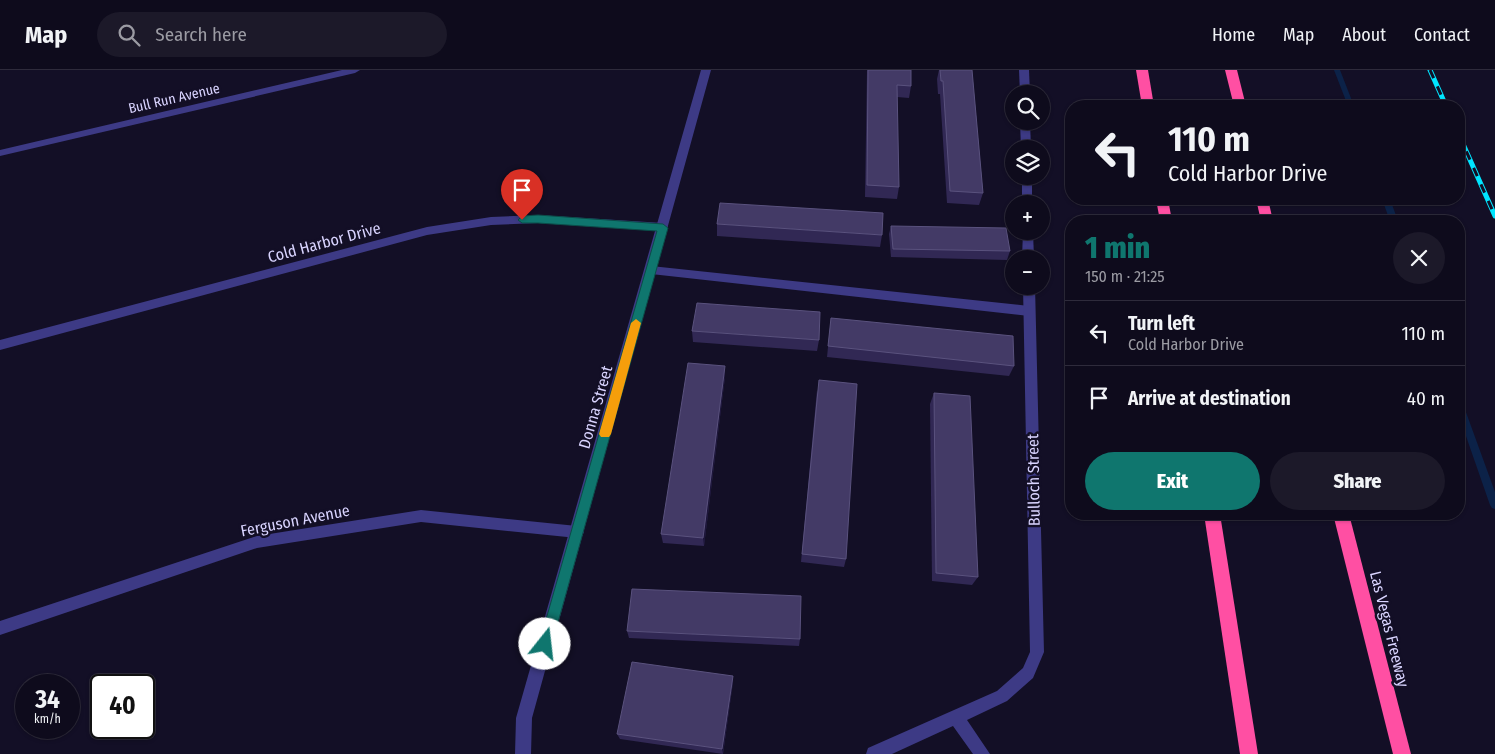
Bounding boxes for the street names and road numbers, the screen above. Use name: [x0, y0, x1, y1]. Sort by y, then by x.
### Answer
street label: Bull Run Avenue: [127, 80, 222, 117]
street label: Cold Harbor Drive: [266, 218, 383, 267]
street label: Donna Street: [575, 363, 617, 451]
street label: Bulloch Street: [1023, 433, 1044, 526]
street label: Ferguson Avenue: [239, 501, 351, 540]
street label: Las Vegas Freeway: [1366, 569, 1413, 690]

